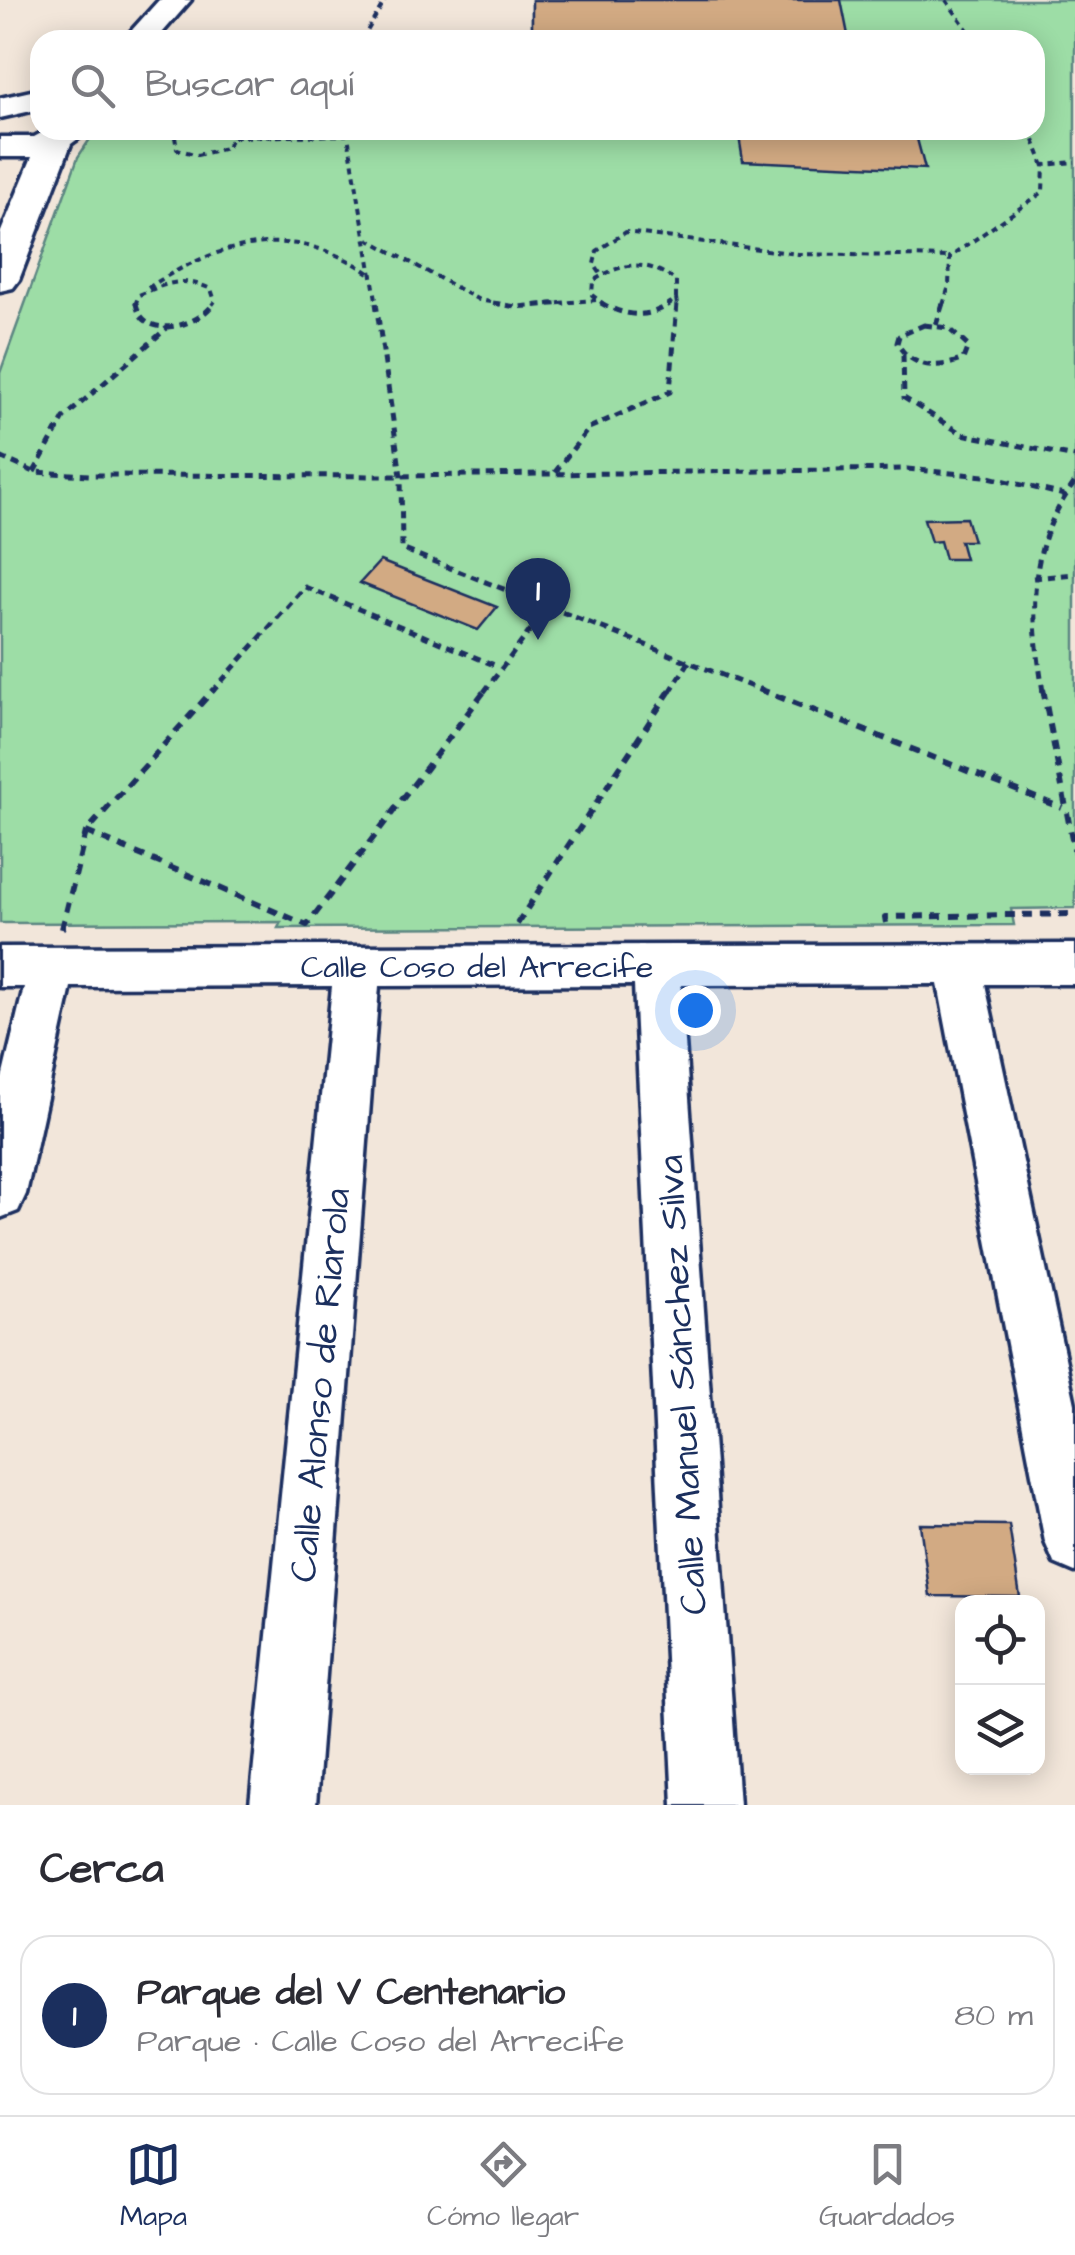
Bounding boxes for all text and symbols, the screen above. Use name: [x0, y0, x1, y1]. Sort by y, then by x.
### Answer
search box: [30, 30, 1045, 140]
icon: search: [65, 58, 120, 113]
text: Buscar aquí: [145, 59, 354, 111]
pin: 1: [506, 558, 570, 640]
street label: Calle Coso del Arrecife: [301, 945, 653, 990]
your location: [670, 985, 721, 1036]
street label: Calle Manuel Sánchez Silva: [645, 1154, 721, 1616]
street label: Calle Alonso de Riarola: [278, 1186, 364, 1584]
map controls: [955, 1595, 1045, 1775]
button: locate: [955, 1595, 1045, 1685]
button: layers: [955, 1685, 1045, 1775]
text: Cerca: [40, 1841, 164, 1899]
text: Parque del V Centenario: [137, 1967, 565, 2019]
text: 1: [72, 1993, 77, 2038]
text: 80 m: [954, 1993, 1033, 2038]
text: Parque · Calle Coso del Arrecife: [137, 2019, 624, 2064]
tab: Mapa: [120, 2137, 187, 2236]
tab: Cómo llegar: [427, 2137, 579, 2236]
tab: Guardados: [819, 2137, 955, 2236]

